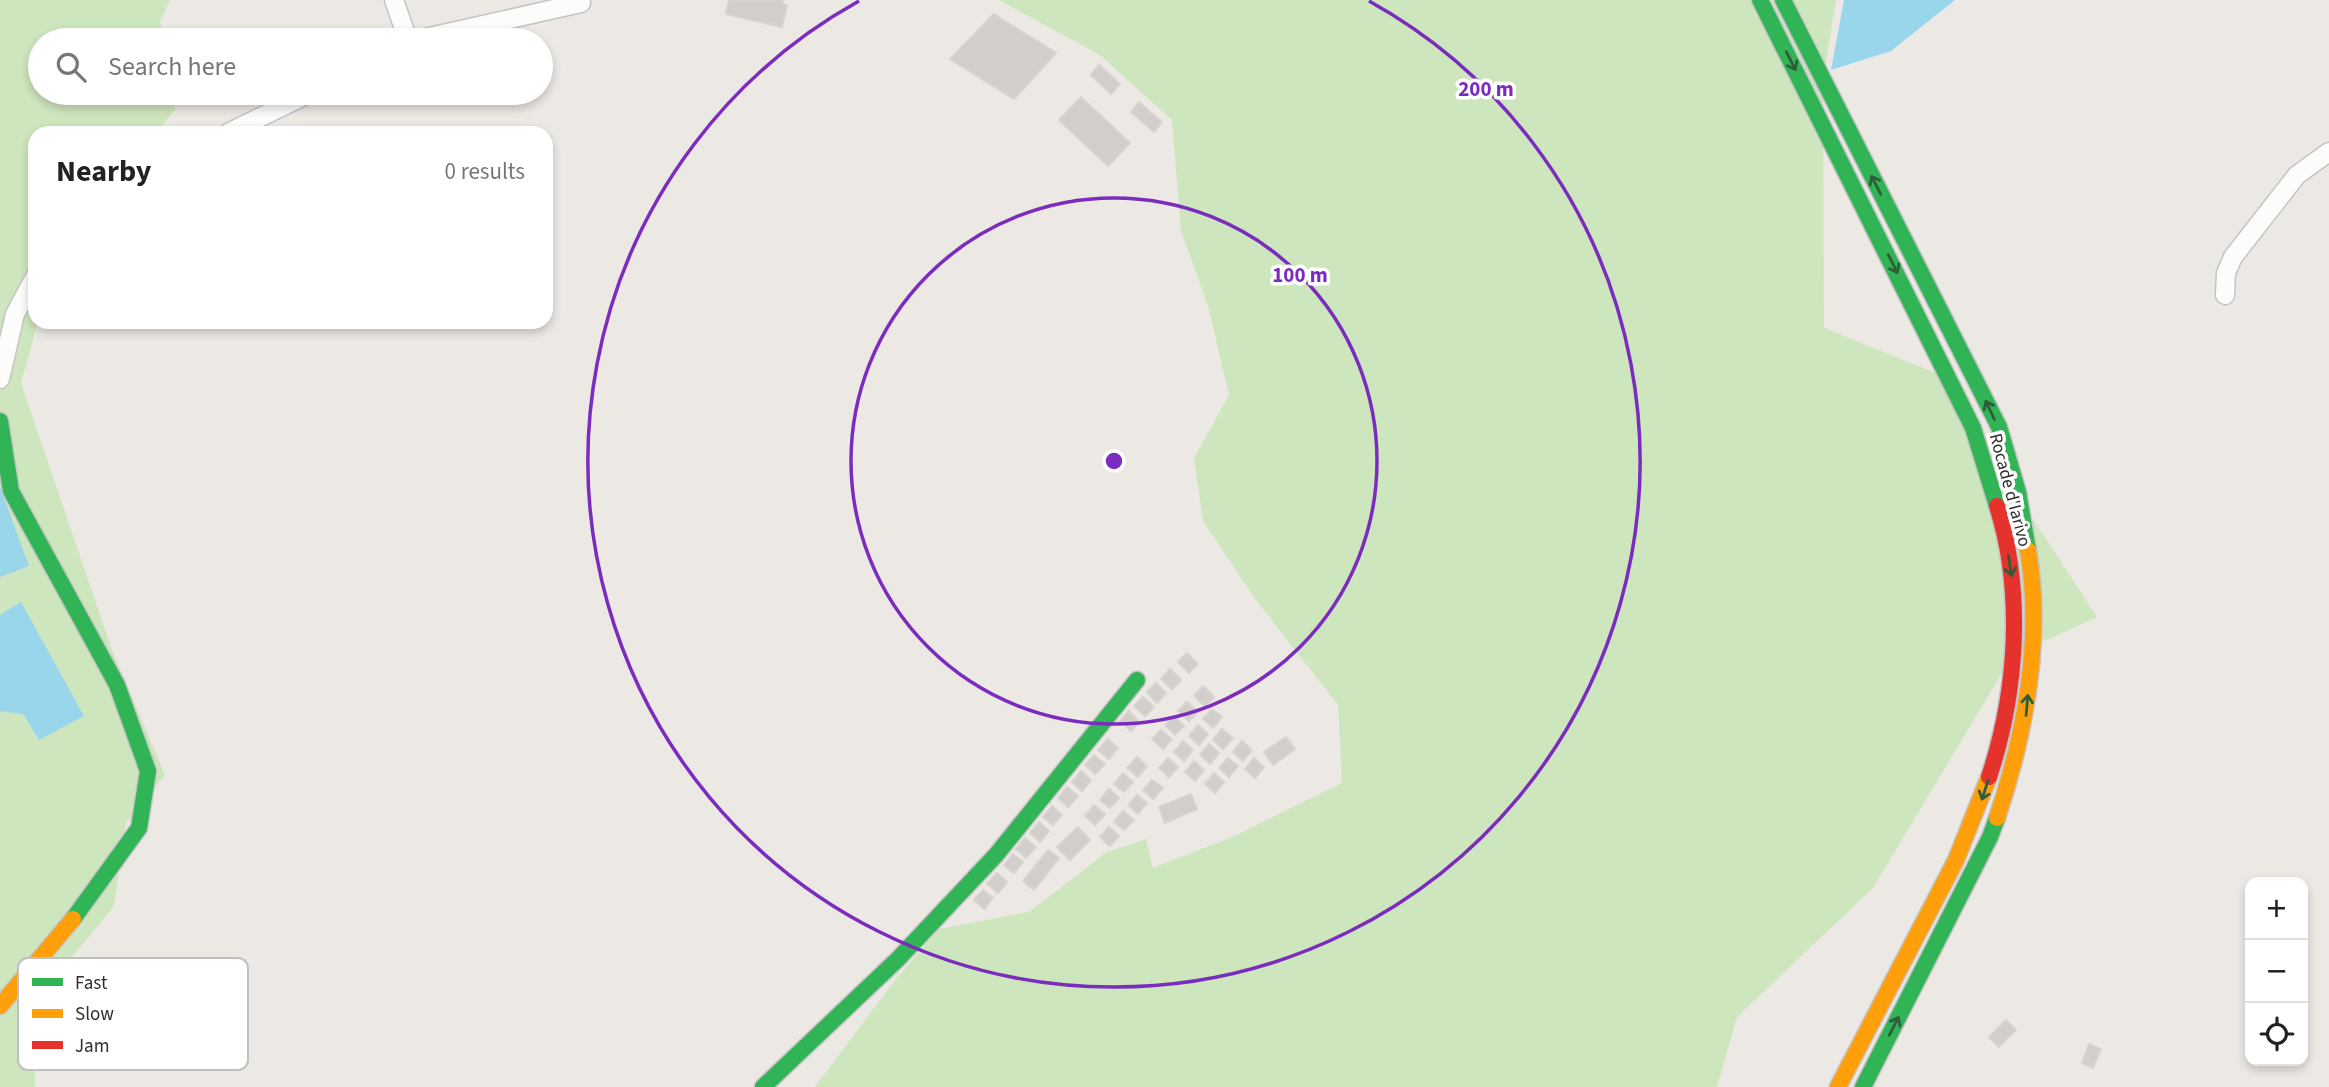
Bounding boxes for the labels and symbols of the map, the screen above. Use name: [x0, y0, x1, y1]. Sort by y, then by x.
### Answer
one-way arrow: [1784, 50, 1798, 71]
text: 200 m: [1458, 74, 1514, 104]
one-way arrow: [1869, 175, 1883, 196]
one-way arrow: [1886, 253, 1900, 274]
text: 100 m: [1272, 260, 1328, 290]
one-way arrow: [1983, 400, 1996, 421]
street label: Rocade d'Iarivo: [1983, 431, 2037, 549]
centre of rings: [1102, 449, 1126, 473]
one-way arrow: [2004, 554, 2017, 577]
one-way arrow: [2020, 694, 2033, 716]
one-way arrow: [1978, 779, 1991, 801]
legend: [18, 958, 248, 1070]
text: Fast: [75, 970, 108, 997]
text: Slow: [75, 1001, 114, 1028]
one-way arrow: [1887, 1016, 1901, 1037]
text: Jam: [75, 1033, 109, 1060]

